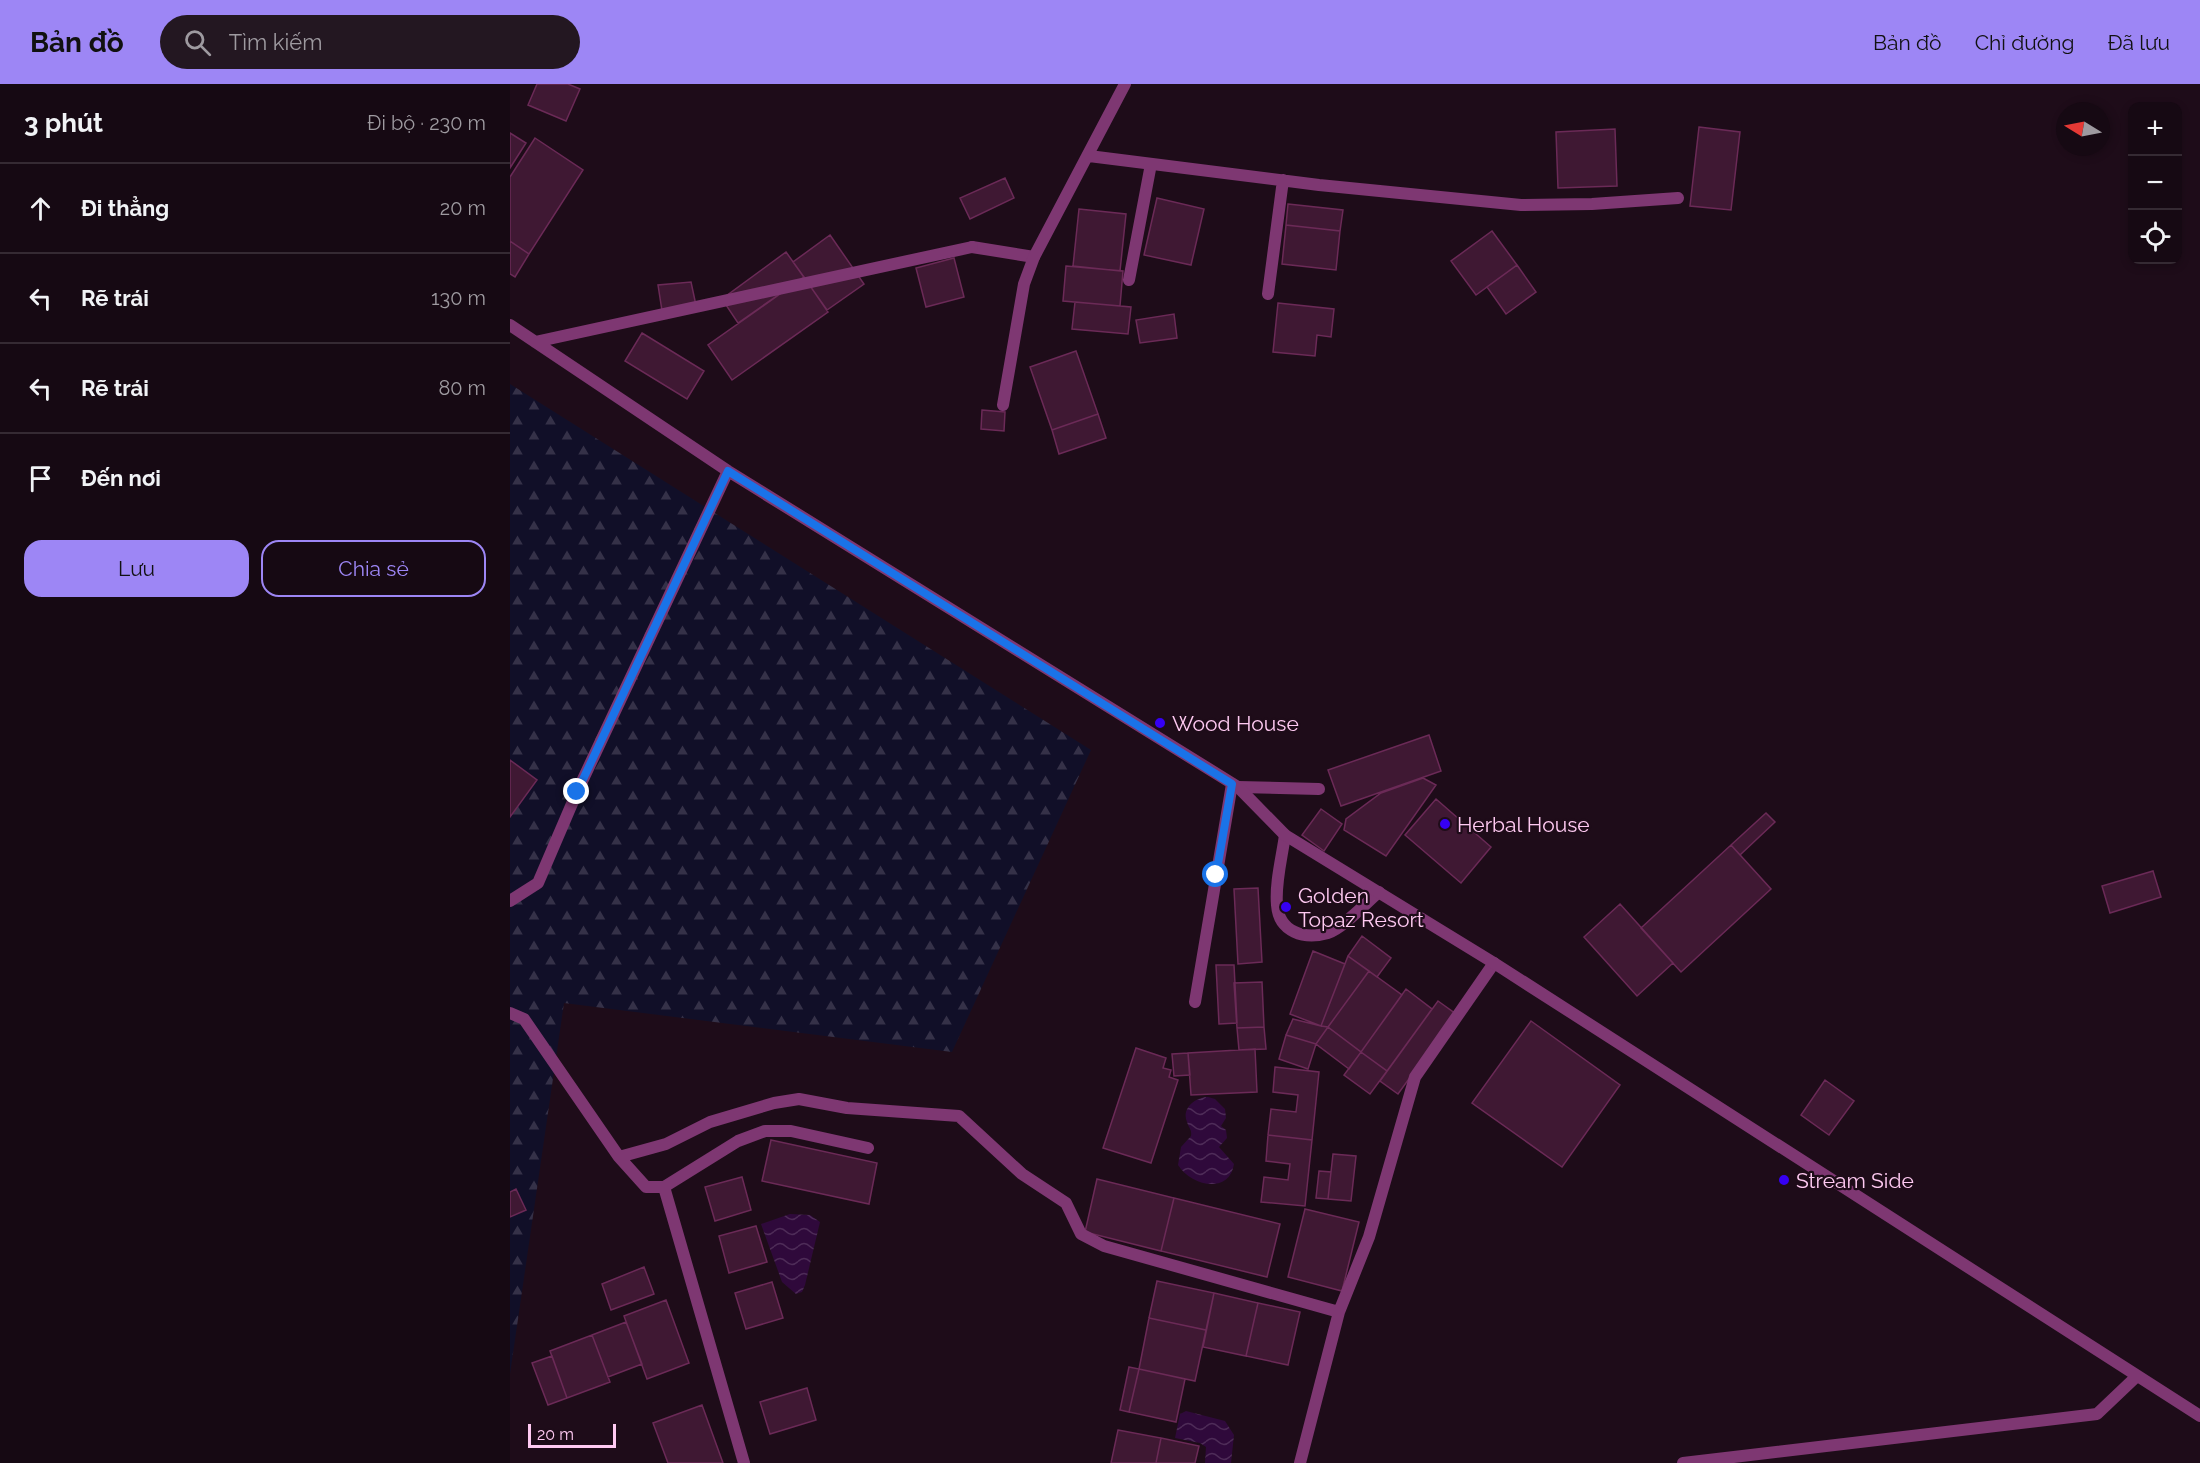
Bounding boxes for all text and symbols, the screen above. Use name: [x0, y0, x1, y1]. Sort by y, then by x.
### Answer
search box: [160, 15, 580, 69]
text: Bản đồ: [30, 26, 124, 59]
icon: search: [181, 26, 214, 59]
text: Tìm kiếm: [229, 29, 322, 55]
text: Bản đồ: [1873, 30, 1942, 55]
text: Chỉ đường: [1975, 30, 2074, 55]
text: Đã lưu: [2107, 30, 2170, 55]
north arrow: [2056, 102, 2110, 156]
map controls: [2128, 102, 2182, 264]
button: +: [2128, 102, 2182, 156]
text: 3 phút: [24, 108, 103, 138]
text: Đi bộ · 230 m: [367, 111, 486, 135]
button: −: [2128, 156, 2182, 210]
icon: ahead: [24, 192, 57, 225]
text: Đi thẳng: [81, 195, 169, 221]
text: 20 m: [440, 196, 486, 220]
button: locate: [2128, 210, 2182, 264]
icon: left: [24, 282, 57, 315]
text: Rẽ trái: [81, 285, 149, 311]
text: 130 m: [431, 286, 486, 310]
icon: left: [24, 372, 57, 405]
text: Rẽ trái: [81, 375, 149, 401]
text: 80 m: [438, 376, 486, 400]
icon: arrive: [24, 462, 57, 495]
text: Đến nơi: [81, 465, 161, 491]
button: Lưu: [24, 540, 249, 597]
button: Chia sẻ: [261, 540, 486, 597]
place label: Wood House: [1172, 711, 1299, 736]
marker: Wood House: [1153, 716, 1167, 730]
route end: [563, 778, 589, 804]
place label: Herbal House: [1457, 812, 1590, 837]
marker: Herbal House: [1438, 817, 1452, 831]
route start: [1202, 861, 1228, 887]
place label: Golden Topaz Resort: [1298, 883, 1424, 932]
marker: Golden Topaz Resort: [1279, 900, 1293, 914]
place label: Stream Side: [1796, 1168, 1914, 1193]
marker: Stream Side: [1777, 1173, 1791, 1187]
scale bar: [528, 1421, 616, 1448]
text: 20 m: [537, 1425, 574, 1444]

